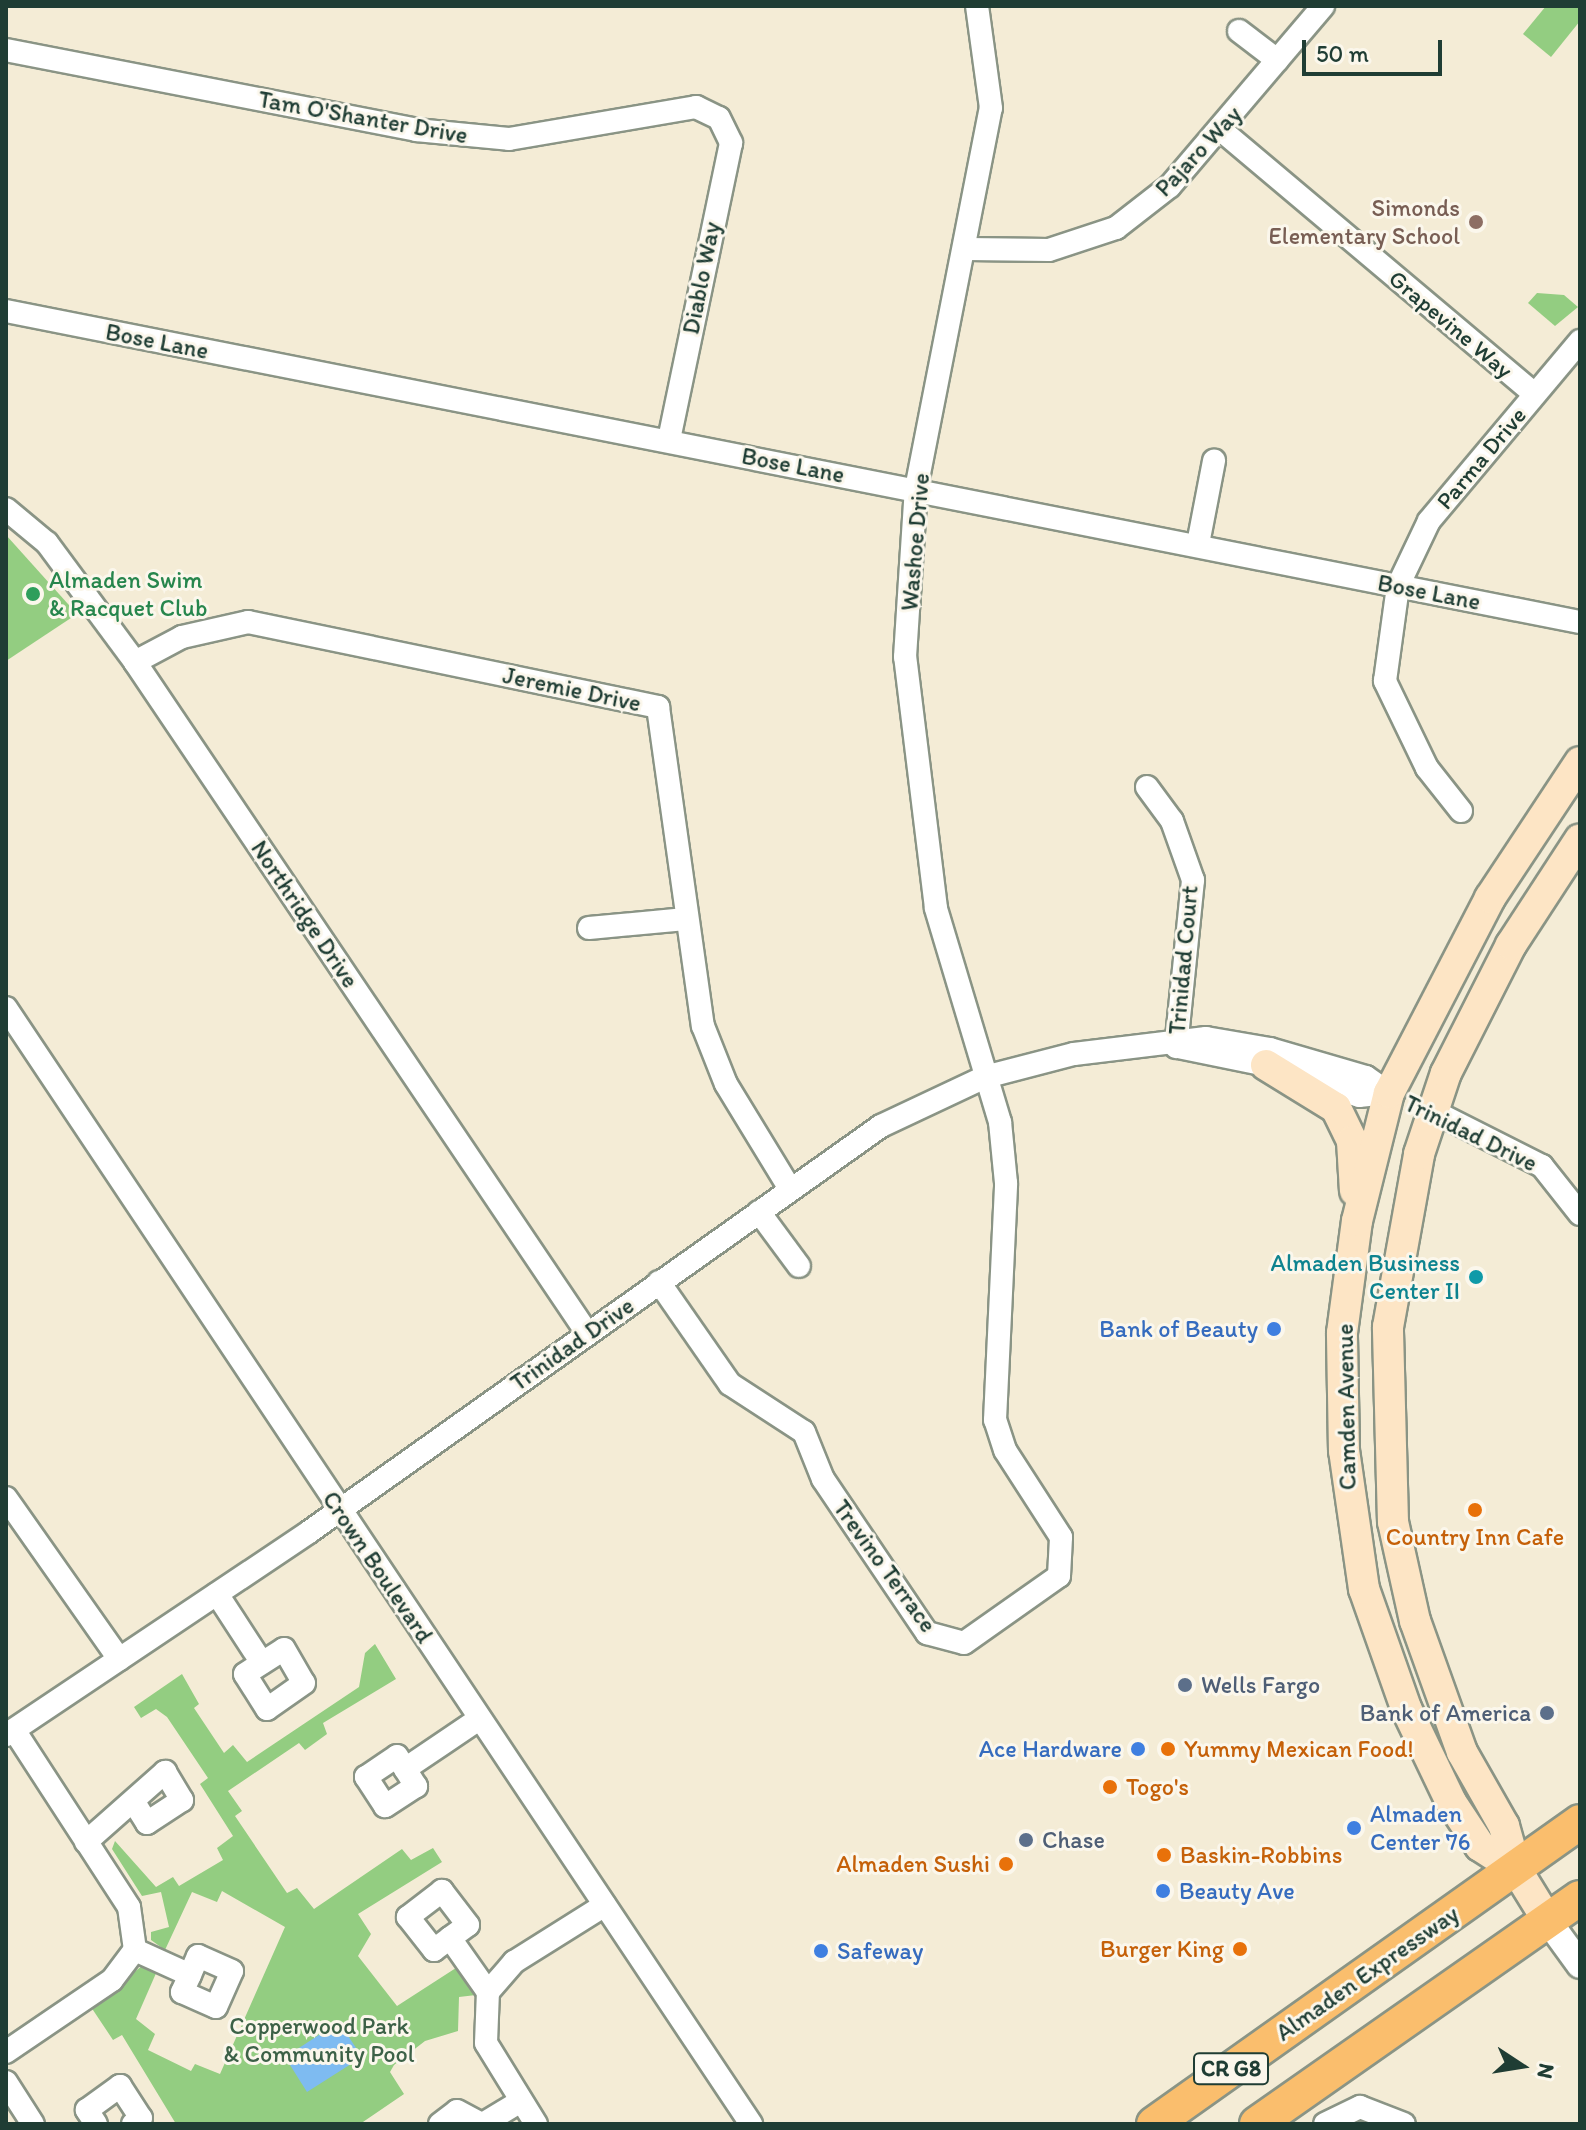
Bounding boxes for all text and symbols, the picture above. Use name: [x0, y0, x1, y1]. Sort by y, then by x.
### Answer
scale bar: [1306, 24, 1446, 74]
text: 50 m: [1316, 39, 1369, 68]
street label: Tam O'Shanter Drive: [256, 84, 470, 150]
street label: Pajaro Way: [1149, 100, 1247, 202]
place label: Simonds Elementary School: [1269, 194, 1460, 250]
marker: Simonds Elementary School: [1467, 213, 1485, 231]
street label: Diablo Way: [676, 219, 726, 337]
street label: Grapevine Way: [1383, 264, 1519, 384]
street label: Bose Lane: [103, 317, 211, 365]
street label: Parma Drive: [1430, 401, 1532, 515]
street label: Bose Lane: [739, 441, 847, 489]
street label: Washoe Drive: [895, 472, 935, 612]
place label: Almaden Swim & Racquet Club: [49, 566, 207, 622]
street label: Bose Lane: [1375, 568, 1483, 616]
marker: Almaden Swim & Racquet Club: [24, 585, 42, 603]
street label: Jeremie Drive: [500, 660, 644, 718]
street label: Northridge Drive: [245, 835, 365, 993]
street label: Trinidad Court: [1162, 884, 1204, 1036]
street label: Trinidad Drive: [1400, 1088, 1542, 1178]
place label: Almaden Business Center II: [1271, 1249, 1460, 1305]
marker: Almaden Business Center II: [1467, 1268, 1485, 1286]
street label: Trinidad Drive: [505, 1291, 639, 1397]
place label: Bank of Beauty: [1100, 1315, 1258, 1343]
marker: Bank of Beauty: [1265, 1320, 1283, 1338]
street label: Camden Avenue: [1330, 1324, 1362, 1490]
street label: Crown Boulevard: [316, 1485, 440, 1649]
street label: Trevino Terrace: [827, 1494, 943, 1638]
marker: Country Inn Cafe: [1466, 1501, 1484, 1519]
place label: Country Inn Cafe: [1386, 1523, 1564, 1551]
place label: Wells Fargo: [1201, 1671, 1320, 1699]
marker: Wells Fargo: [1176, 1676, 1194, 1694]
place label: Bank of America: [1359, 1699, 1531, 1727]
marker: Bank of America: [1538, 1704, 1556, 1722]
place label: Ace Hardware: [978, 1735, 1122, 1763]
place label: Yummy Mexican Food!: [1184, 1735, 1412, 1763]
marker: Ace Hardware: [1129, 1740, 1147, 1758]
marker: Yummy Mexican Food!: [1159, 1740, 1177, 1758]
place label: Togo's: [1126, 1773, 1189, 1801]
marker: Togo's: [1101, 1778, 1119, 1796]
place label: Almaden Center 76: [1370, 1800, 1470, 1856]
marker: Almaden Center 76: [1345, 1819, 1363, 1837]
place label: Chase: [1042, 1826, 1105, 1854]
marker: Chase: [1017, 1831, 1035, 1849]
place label: Baskin-Robbins: [1180, 1841, 1342, 1869]
marker: Baskin-Robbins: [1155, 1846, 1173, 1864]
place label: Almaden Sushi: [837, 1850, 990, 1878]
marker: Almaden Sushi: [997, 1855, 1015, 1873]
place label: Beauty Ave: [1179, 1877, 1294, 1905]
marker: Beauty Ave: [1154, 1882, 1172, 1900]
street label: Almaden Expressway: [1270, 1899, 1464, 2047]
place label: Burger King: [1100, 1935, 1224, 1963]
place label: Safeway: [837, 1937, 923, 1965]
marker: Burger King: [1231, 1940, 1249, 1958]
marker: Safeway: [812, 1942, 830, 1960]
park label: Copperwood Park & Community Pool: [224, 2012, 414, 2068]
north arrow: [1482, 2026, 1562, 2106]
road number: CR G8: [1193, 2051, 1269, 2087]
text: N: [1531, 2061, 1561, 2081]

